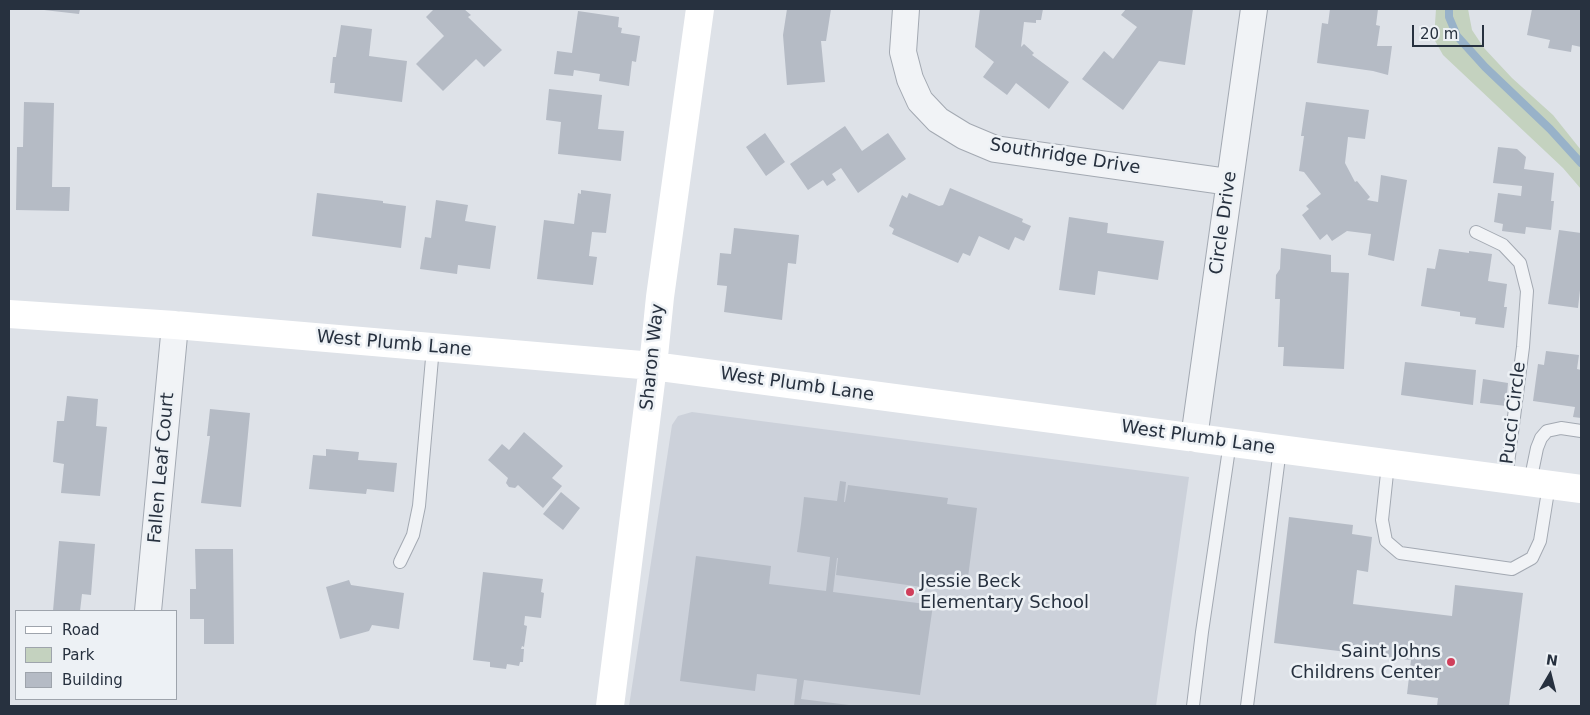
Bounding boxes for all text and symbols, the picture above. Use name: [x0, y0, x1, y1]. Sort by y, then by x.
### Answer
scale bar: [1415, 15, 1488, 47]
text: 20 m: [1420, 25, 1458, 43]
street label: Southridge Drive: [988, 134, 1142, 180]
street label: Circle Drive: [1206, 170, 1242, 276]
street label: Sharon Way: [637, 302, 669, 412]
street label: West Plumb Lane: [316, 326, 472, 362]
street label: Pucci Circle: [1497, 361, 1531, 465]
street label: West Plumb Lane: [719, 363, 875, 407]
street label: Fallen Leaf Court: [145, 392, 179, 544]
street label: West Plumb Lane: [1120, 416, 1276, 460]
place label: Jessie Beck Elementary School: [920, 571, 1089, 614]
marker: Jessie Beck Elementary School: [904, 586, 916, 598]
legend: [15, 610, 178, 700]
text: Road: [62, 621, 100, 639]
place label: Saint Johns Childrens Center: [1290, 641, 1441, 684]
text: Park: [62, 646, 94, 664]
north arrow: [1525, 650, 1575, 700]
text: N: [1545, 651, 1559, 669]
marker: Saint Johns Childrens Center: [1445, 656, 1457, 668]
text: Building: [62, 671, 123, 689]

